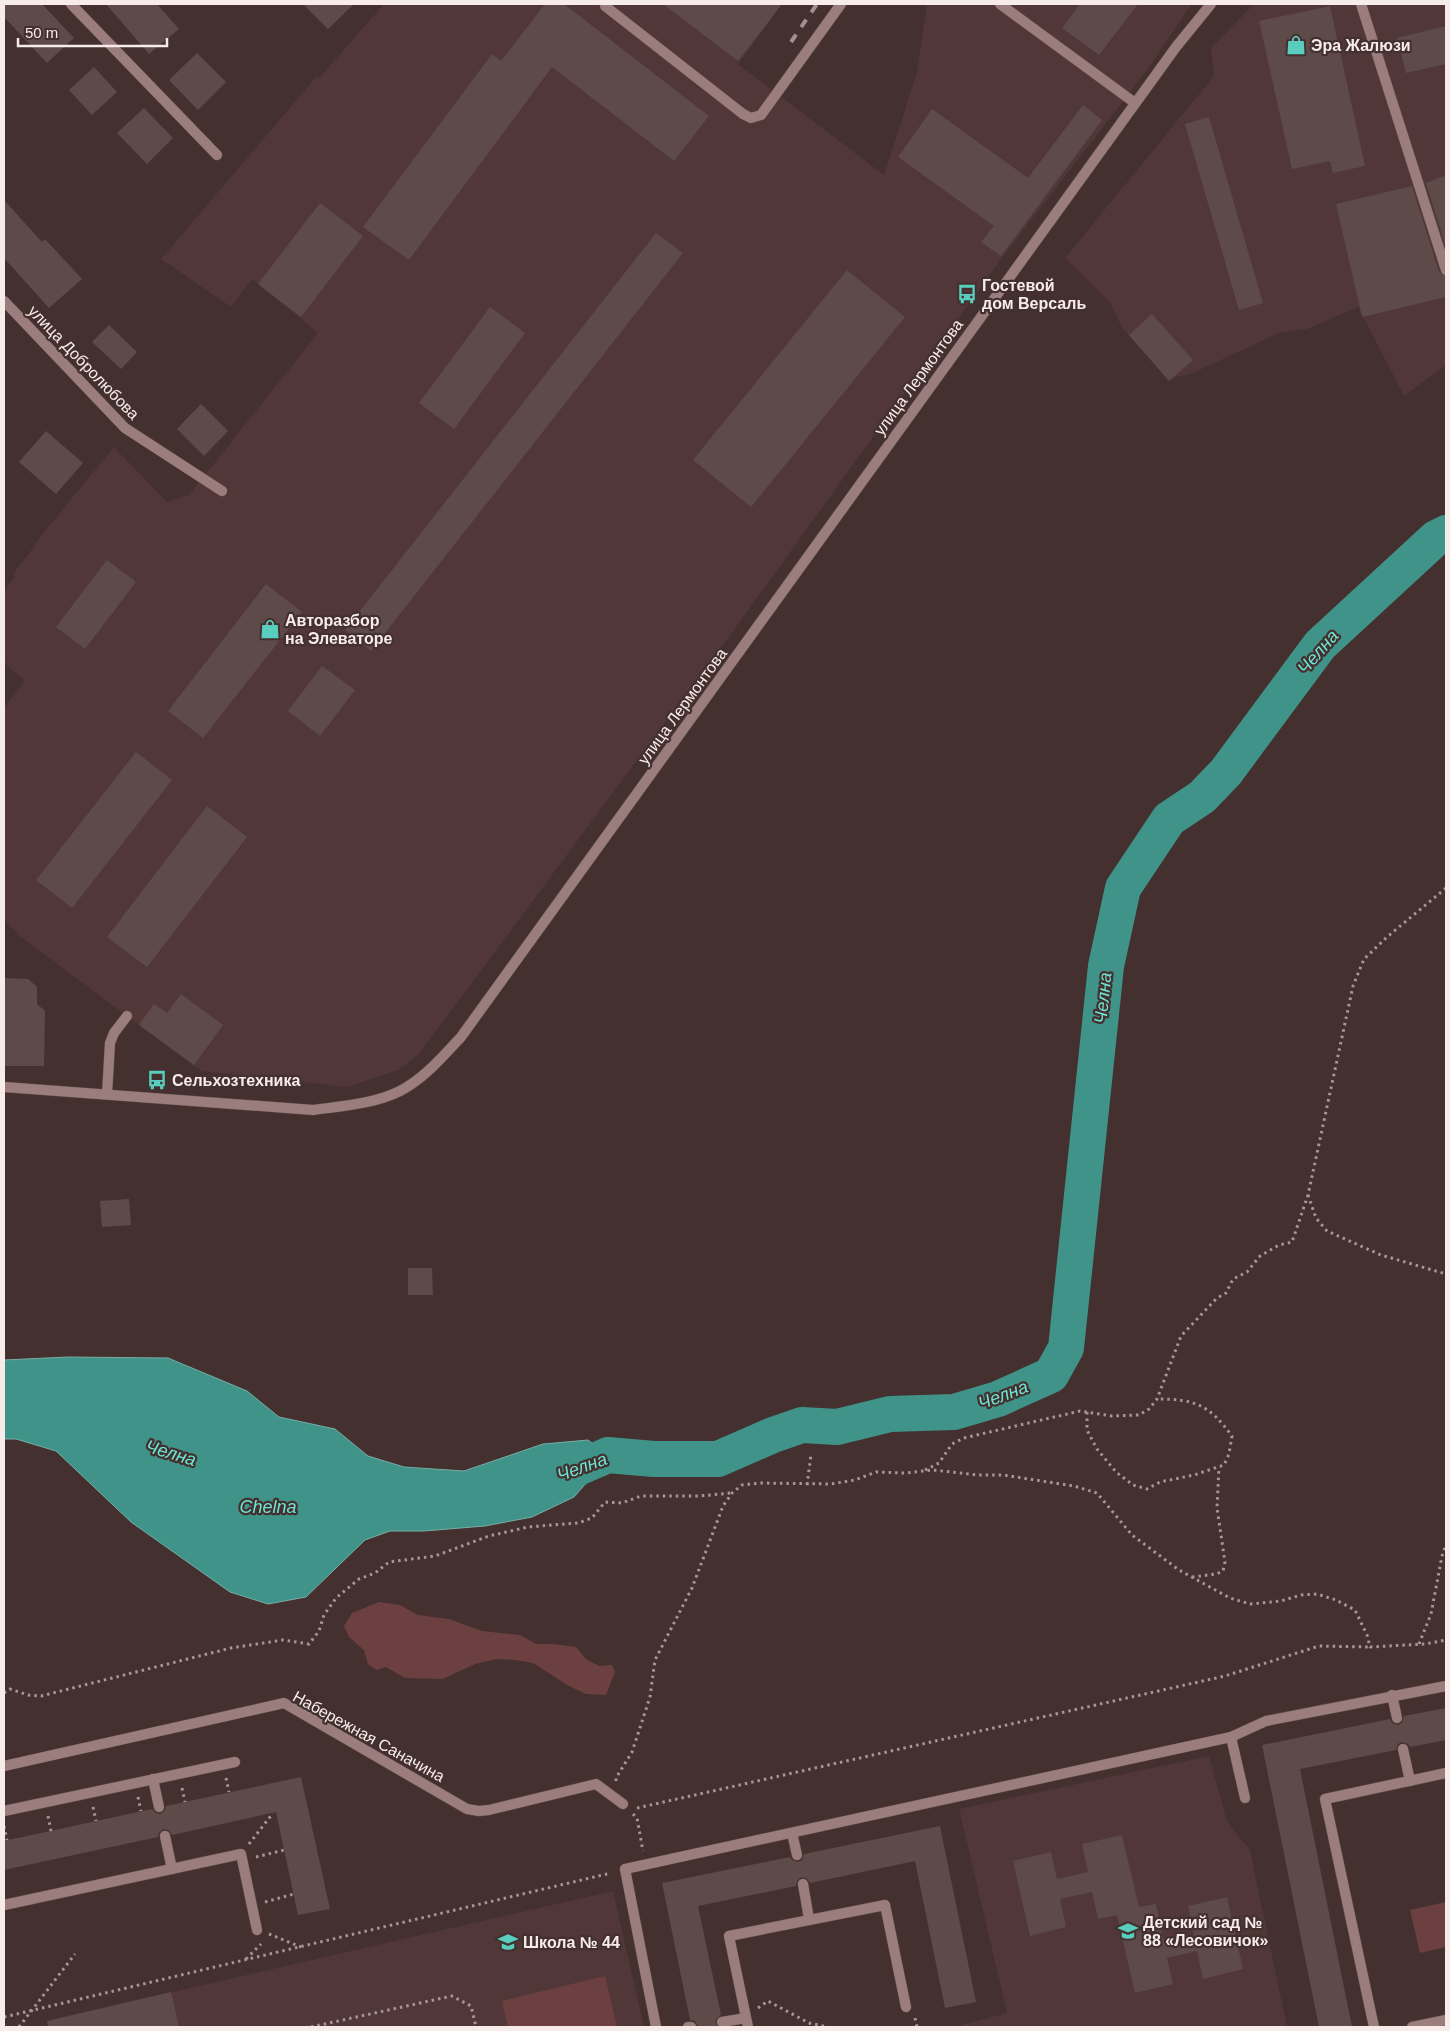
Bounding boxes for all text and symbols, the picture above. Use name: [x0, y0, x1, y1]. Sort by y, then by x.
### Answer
scale bar: [18, 15, 166, 47]
text: 50 m: [25, 24, 58, 41]
shop icon: Эра Жалюзи: [1285, 34, 1307, 56]
place label: Эра Жалюзи: [1311, 37, 1411, 54]
place label: Гостевой дом Версаль: [982, 277, 1086, 312]
bus stop icon: Гостевой дом Версаль: [956, 283, 978, 305]
street label: улица Добролюбова: [25, 302, 142, 423]
street label: улица Лермонтова: [871, 316, 966, 438]
place label: Авторазбор на Элеваторе: [285, 612, 393, 647]
shop icon: Авторазбор на Элеваторе: [259, 618, 281, 640]
water label: Челна: [1294, 626, 1342, 678]
street label: улица Лермонтова: [635, 645, 730, 767]
water label: Челна: [1090, 971, 1116, 1025]
bus stop icon: Сельхозтехника: [146, 1069, 168, 1091]
place label: Сельхозтехника: [172, 1072, 300, 1089]
water label: Челна: [975, 1376, 1031, 1414]
water label: Челна: [143, 1436, 199, 1470]
water label: Челна: [554, 1449, 610, 1485]
water label: Chelna: [239, 1497, 297, 1517]
street label: Набережная Саначина: [290, 1688, 448, 1785]
place label: Детский сад № 88 «Лесовичок»: [1143, 1914, 1268, 1949]
school or university icon: Детский сад № 88 «Лесовичок»: [1117, 1920, 1139, 1942]
school or university icon: Школа № 44: [497, 1931, 519, 1953]
place label: Школа № 44: [523, 1934, 620, 1951]

